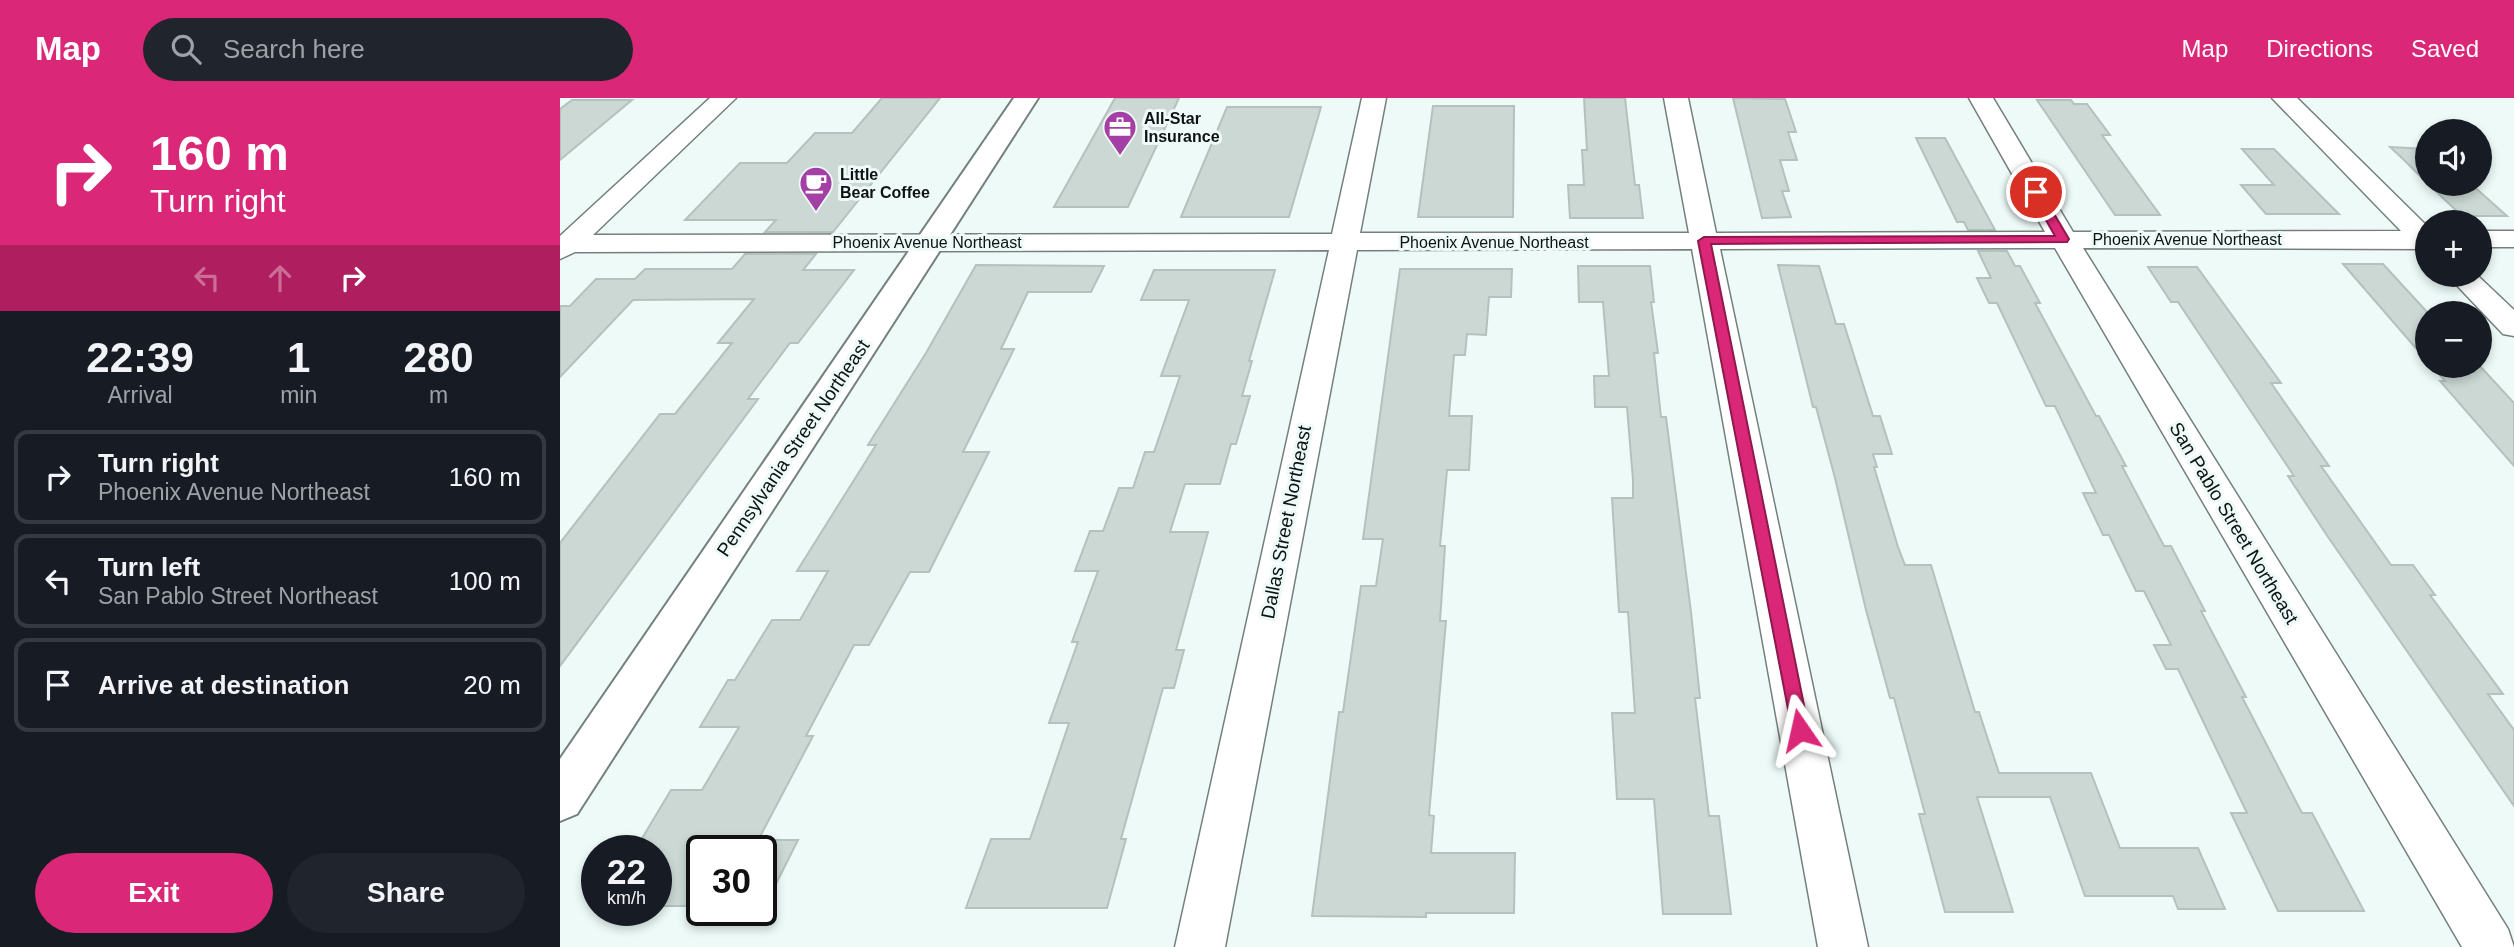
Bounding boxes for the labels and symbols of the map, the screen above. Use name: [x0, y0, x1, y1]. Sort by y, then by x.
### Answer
office icon: All-Star Insurance: [1101, 108, 1139, 157]
place label: All-Star Insurance: [1144, 110, 1220, 145]
pin: [2006, 162, 2066, 222]
cafe icon: Little Bear Coffee: [797, 164, 835, 213]
place label: Little Bear Coffee: [840, 166, 930, 201]
street label: Phoenix Avenue Northeast: [2092, 231, 2282, 248]
street label: Phoenix Avenue Northeast: [832, 234, 1022, 251]
street label: Phoenix Avenue Northeast: [1399, 234, 1589, 251]
street label: Pennsylvania Street Northeast: [713, 335, 874, 560]
street label: San Pablo Street Northeast: [2165, 418, 2303, 628]
street label: Dallas Street Northeast: [1257, 423, 1315, 620]
position arrow: [1763, 693, 1837, 767]
speed limit sign: 30: [686, 835, 777, 926]

